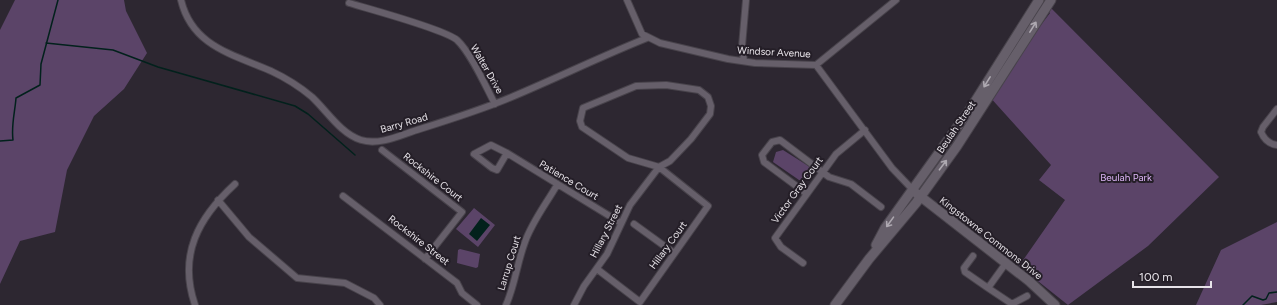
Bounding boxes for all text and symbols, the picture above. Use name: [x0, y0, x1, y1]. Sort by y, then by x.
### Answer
one-way arrow: [1030, 21, 1038, 33]
street label: Walter Drive: [468, 42, 507, 96]
street label: Windsor Avenue: [737, 44, 812, 60]
one-way arrow: [983, 76, 991, 87]
street label: Beulah Street: [934, 98, 978, 156]
street label: Barry Road: [379, 110, 429, 136]
street label: Rockshire Court: [401, 150, 466, 204]
street label: Victor Gray Court: [768, 154, 826, 226]
street label: Patience Court: [537, 157, 601, 203]
one-way arrow: [939, 160, 947, 171]
park label: Beulah Park: [1100, 171, 1152, 184]
street label: Kingstowne Commons Drive: [937, 194, 1045, 283]
street label: Hillary Street: [587, 202, 625, 260]
street label: Rockshire Street: [386, 212, 452, 268]
one-way arrow: [886, 216, 894, 227]
street label: Hillary Court: [646, 218, 690, 272]
street label: Larrup Court: [494, 234, 524, 292]
scale bar: [1133, 263, 1211, 289]
text: 100 m: [1139, 270, 1173, 284]

